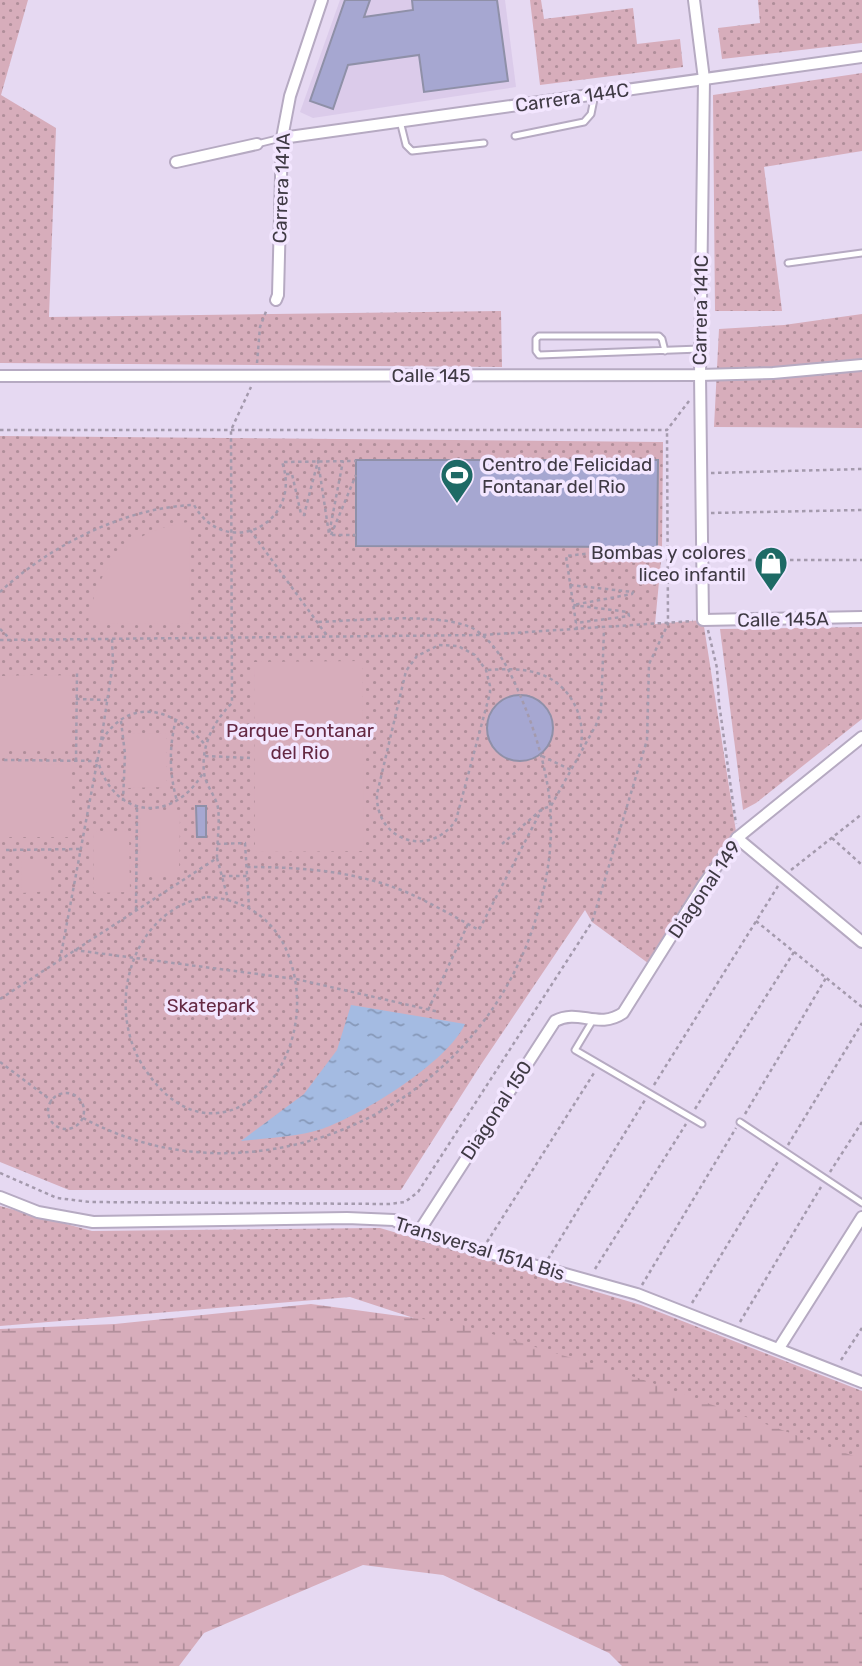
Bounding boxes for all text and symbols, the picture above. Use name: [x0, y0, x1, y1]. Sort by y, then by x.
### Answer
street label: Carrera 144C: [514, 78, 630, 117]
street label: Carrera 141A: [268, 132, 295, 244]
street label: Carrera 141C: [688, 255, 713, 365]
street label: Calle 145: [392, 364, 470, 387]
place label: Centro de Felicidad Fontanar del Rio: [482, 453, 652, 498]
sports icon: Centro de Felicidad Fontanar del Rio: [438, 456, 476, 505]
place label: Bombas y colores liceo infantil: [591, 541, 746, 586]
shop icon: Bombas y colores liceo infantil: [752, 544, 790, 593]
street label: Calle 145A: [737, 607, 829, 632]
park label: Parque Fontanar del Rio: [226, 719, 375, 764]
street label: Diagonal 149: [663, 836, 745, 942]
park label: Skatepark: [167, 994, 256, 1017]
street label: Diagonal 150: [456, 1057, 537, 1164]
street label: Transversal 151A Bis: [392, 1212, 568, 1285]

